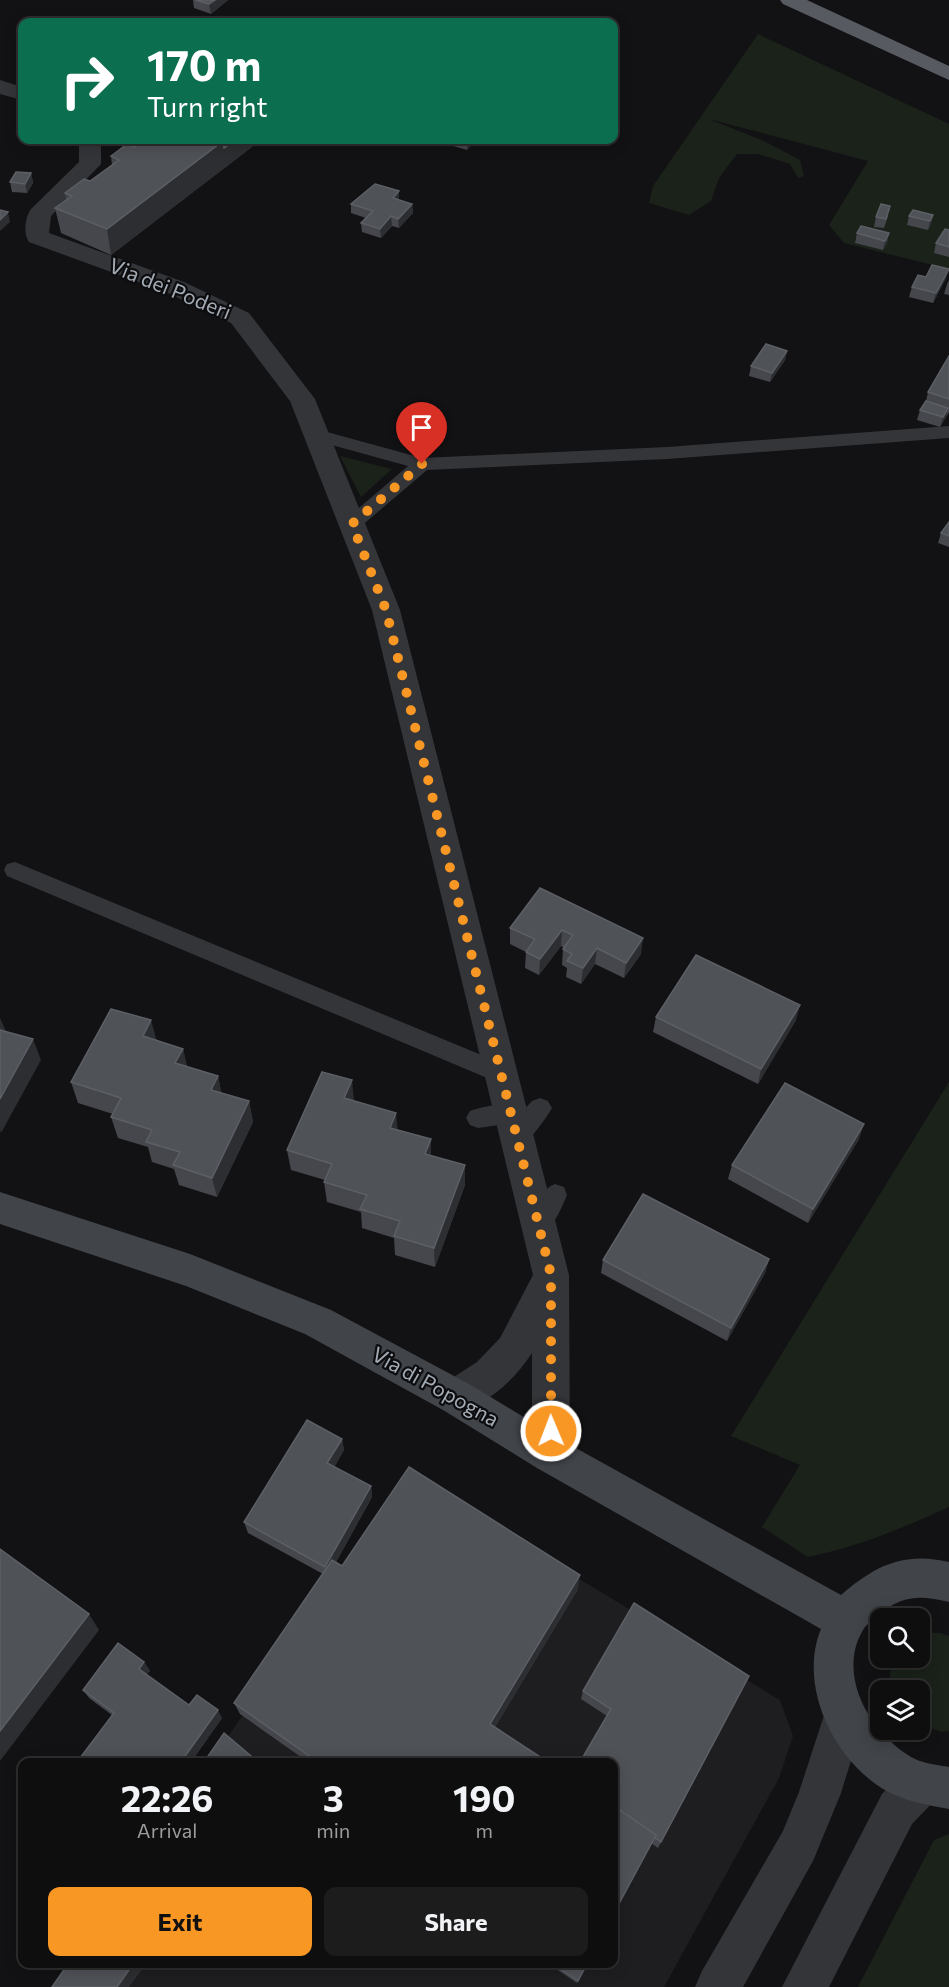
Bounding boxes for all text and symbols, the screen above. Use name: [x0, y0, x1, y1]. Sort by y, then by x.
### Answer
text: 170 m: [147, 38, 261, 90]
icon: right: [48, 42, 126, 120]
text: Turn right: [147, 90, 267, 123]
street label: Via dei Poderi: [106, 252, 235, 324]
pin: [396, 402, 447, 464]
icon: arrive: [405, 411, 438, 444]
street label: Via di Popogna: [368, 1341, 503, 1431]
position arrow: [519, 1399, 583, 1463]
map controls: [870, 1608, 930, 1740]
button: search: [870, 1608, 930, 1668]
button: layers: [870, 1680, 930, 1740]
text: 22:26: [121, 1775, 214, 1819]
text: 3: [323, 1775, 344, 1819]
text: 190: [453, 1775, 515, 1819]
text: Arrival: [137, 1818, 197, 1842]
text: min: [316, 1818, 350, 1842]
text: m: [475, 1818, 493, 1842]
button: Exit: [48, 1887, 312, 1956]
button: Share: [324, 1887, 588, 1956]

